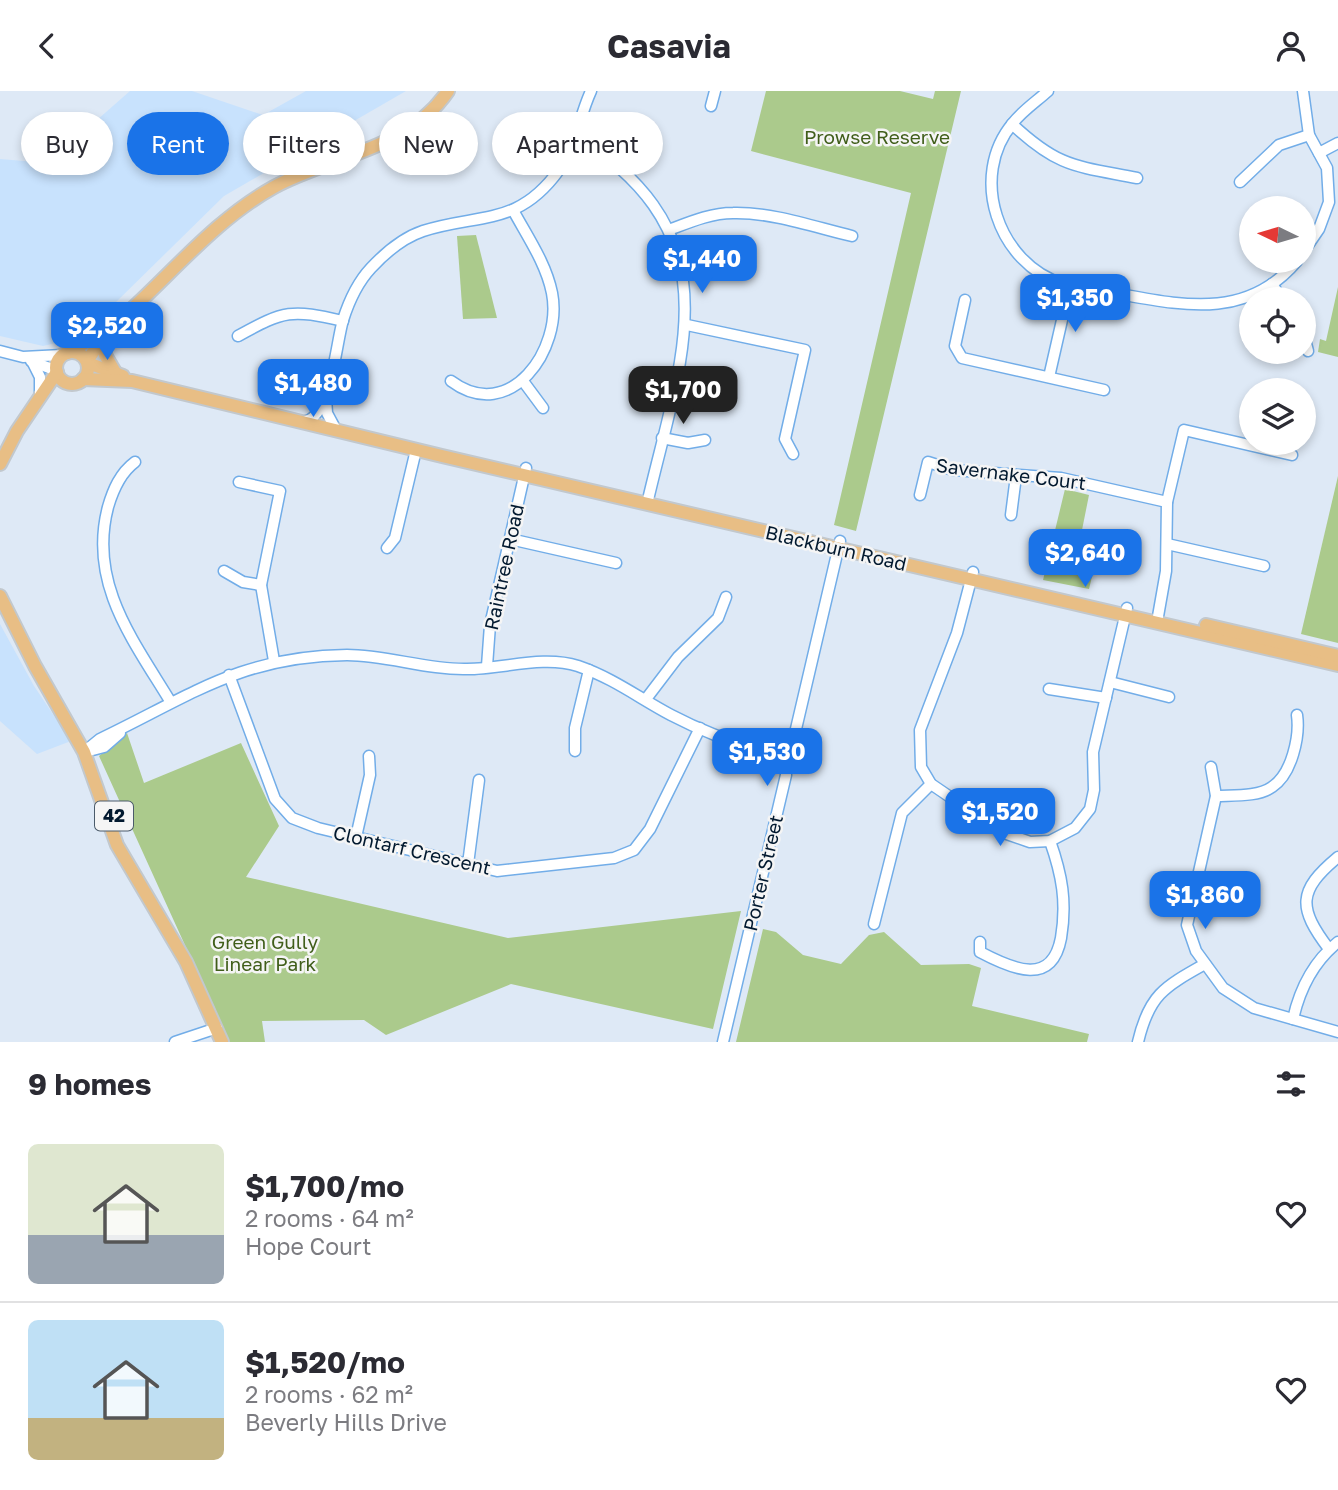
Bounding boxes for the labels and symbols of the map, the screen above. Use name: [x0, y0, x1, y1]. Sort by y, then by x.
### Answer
park label: Prowse Reserve: [804, 125, 950, 148]
north arrow: [1239, 196, 1316, 273]
pin: $1,440: [645, 235, 759, 295]
pin: $1,350: [1018, 275, 1132, 334]
pin: $2,520: [50, 303, 164, 362]
pin: $1,480: [256, 359, 370, 419]
pin: $1,700: [626, 367, 740, 426]
street label: Savernake Court: [935, 453, 1087, 494]
street label: Raintree Road: [479, 502, 528, 632]
street label: Blackburn Road: [763, 520, 909, 575]
pin: $2,640: [1028, 529, 1142, 589]
pin: $1,530: [710, 729, 824, 788]
pin: $1,520: [943, 789, 1057, 848]
road number: 42: [95, 801, 133, 831]
street label: Porter Street: [738, 813, 787, 933]
street label: Clontarf Crescent: [331, 820, 493, 879]
pin: $1,860: [1148, 871, 1262, 931]
park label: Green Gully Linear Park: [212, 930, 319, 975]

